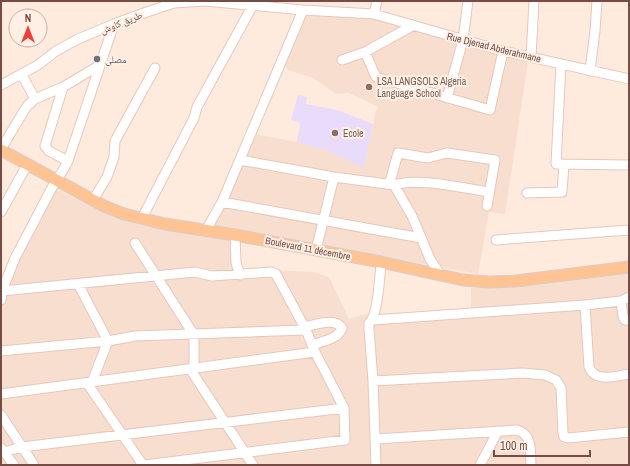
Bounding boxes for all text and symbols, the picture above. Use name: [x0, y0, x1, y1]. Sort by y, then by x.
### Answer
north arrow: [8, 8, 48, 48]
street label: طريق كاوش: [98, 8, 145, 37]
text: N: [25, 11, 31, 25]
street label: Rue Djenad Abderahmane: [445, 29, 543, 66]
place label: مصلى: [105, 53, 127, 66]
marker: مصلى: [92, 54, 102, 64]
place label: LSA LANGSOLS Algeria Language School: [377, 75, 467, 100]
marker: LSA LANGSOLS Algeria Language School: [364, 82, 374, 92]
place label: Ecole: [343, 127, 364, 140]
marker: Ecole: [330, 128, 340, 138]
street label: Boulevard 11 décembre: [264, 234, 352, 263]
scale bar: [494, 432, 590, 458]
text: 100 m: [500, 438, 527, 454]

